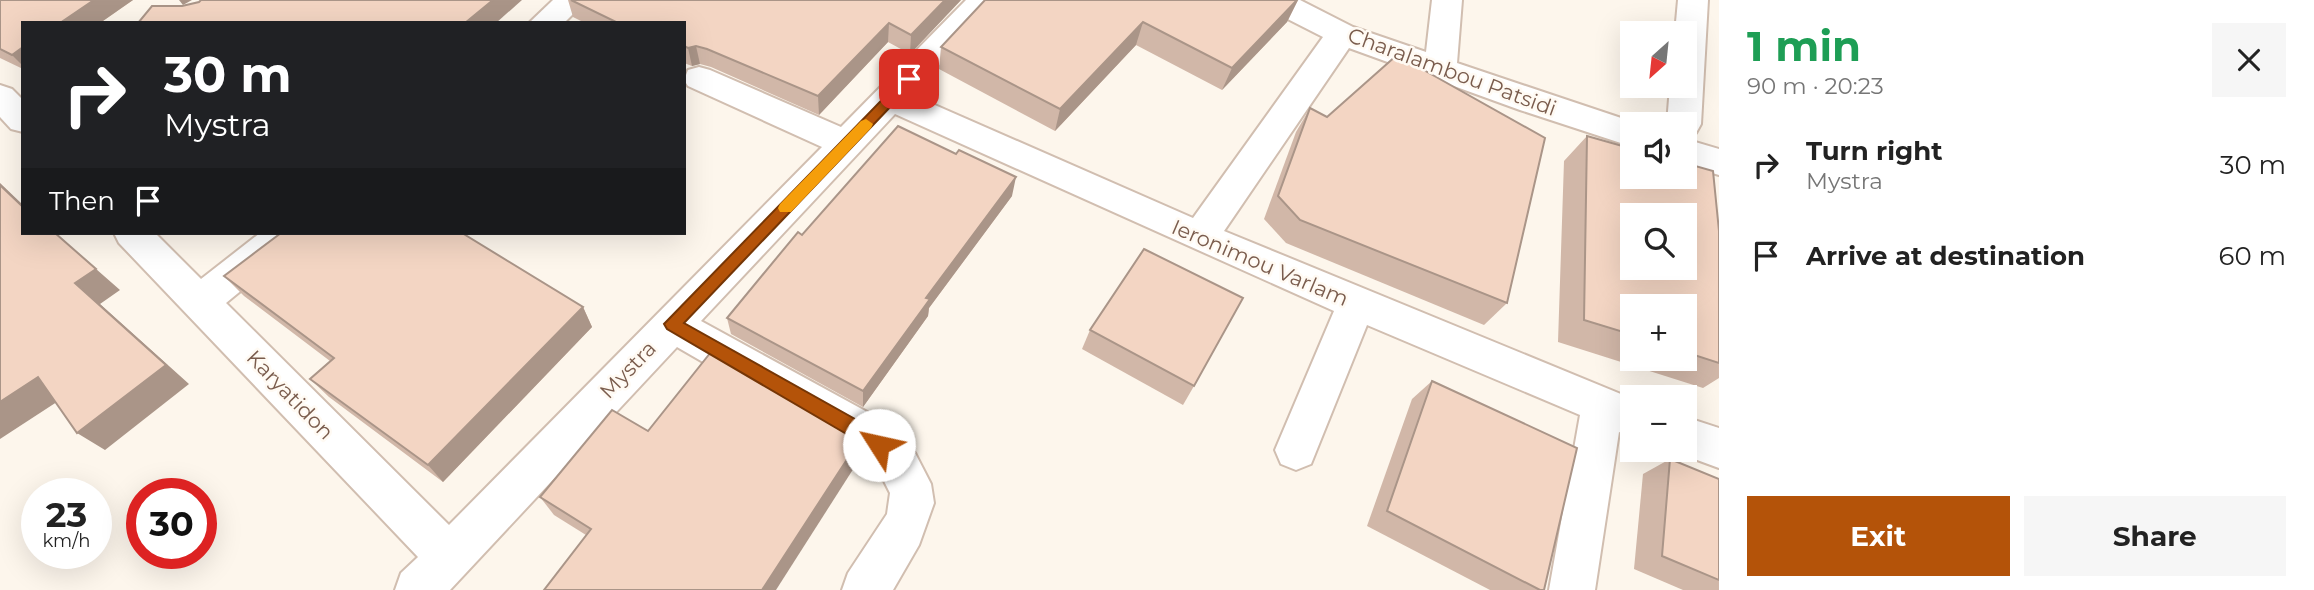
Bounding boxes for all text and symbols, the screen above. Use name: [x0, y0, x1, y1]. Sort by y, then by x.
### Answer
text: 1 min: [1747, 20, 1861, 72]
north arrow: [1620, 21, 1698, 98]
map controls: [1620, 21, 1697, 462]
street label: Charalambou Patsidi: [1344, 22, 1560, 121]
button: close: [2212, 23, 2286, 97]
text: 30 m: [164, 45, 292, 104]
icon: right: [49, 49, 140, 140]
pin: [879, 49, 939, 109]
icon: arrive: [890, 60, 928, 98]
text: 90 m · 20:23: [1747, 72, 1884, 100]
text: Mystra: [164, 105, 271, 144]
button: sound: [1620, 112, 1697, 189]
text: Turn right: [1806, 135, 1942, 167]
icon: right: [1747, 146, 1785, 184]
text: 30 m: [2220, 149, 2286, 181]
text: Mystra: [1806, 167, 1883, 195]
icon: arrive: [129, 182, 167, 220]
text: Then: [49, 185, 115, 217]
button: search: [1620, 203, 1697, 280]
street label: Ieronimou Varlam: [1168, 214, 1352, 311]
icon: arrive: [1747, 237, 1785, 275]
text: Arrive at destination: [1806, 240, 2085, 272]
text: 60 m: [2219, 240, 2286, 272]
button: +: [1620, 294, 1697, 371]
street label: Mystra: [594, 336, 661, 404]
street label: Karyatidon: [242, 345, 339, 445]
button: −: [1620, 385, 1697, 462]
position arrow: [842, 408, 916, 482]
speed limit sign: 30: [126, 478, 217, 569]
text: 23: [46, 493, 87, 536]
button: Exit: [1747, 496, 2010, 576]
button: Share: [2024, 496, 2286, 576]
text: km/h: [42, 530, 91, 552]

